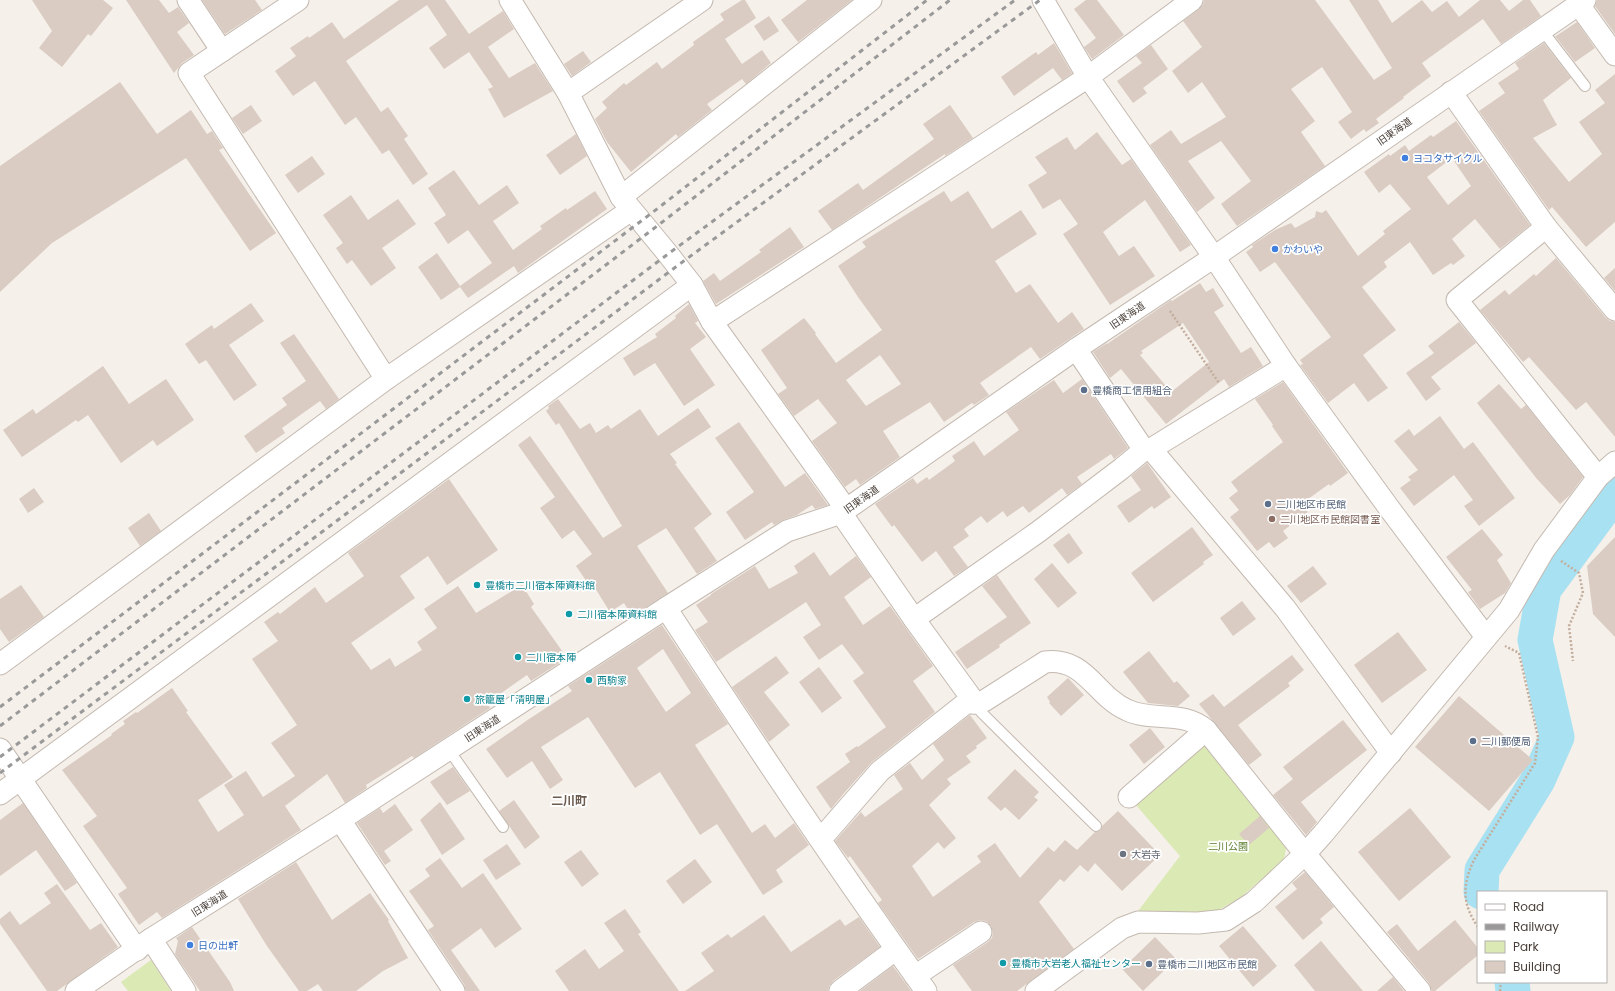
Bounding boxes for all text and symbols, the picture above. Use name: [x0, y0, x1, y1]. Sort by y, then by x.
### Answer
street label: 旧東海道: [1374, 114, 1415, 149]
place label: ヨコタサイクル: [1413, 151, 1483, 166]
marker: ヨコタサイクル: [1400, 153, 1410, 163]
place label: かわいや: [1283, 242, 1323, 257]
marker: かわいや: [1270, 244, 1280, 254]
street label: 旧東海道: [1107, 298, 1148, 333]
place label: 豊橋商工信用組合: [1092, 383, 1172, 398]
marker: 豊橋商工信用組合: [1079, 385, 1089, 395]
street label: 旧東海道: [841, 482, 882, 517]
place label: 二川地区市民館: [1276, 497, 1346, 512]
marker: 二川地区市民館: [1263, 499, 1273, 509]
place label: 二川地区市民館図書室: [1280, 512, 1380, 527]
marker: 二川地区市民館図書室: [1267, 514, 1277, 524]
place label: 豊橋市二川宿本陣資料館: [485, 578, 595, 593]
marker: 豊橋市二川宿本陣資料館: [472, 580, 482, 590]
place label: 二川宿本陣資料館: [577, 607, 657, 622]
marker: 二川宿本陣資料館: [564, 609, 574, 619]
place label: 二川宿本陣: [526, 650, 576, 665]
marker: 二川宿本陣: [513, 652, 523, 662]
place label: 西駒家: [597, 673, 627, 688]
marker: 西駒家: [584, 675, 594, 685]
place label: 旅籠屋「清明屋」: [475, 692, 555, 707]
marker: 旅籠屋「清明屋」: [462, 694, 472, 704]
street label: 旧東海道: [461, 711, 503, 746]
place label: 二川郵便局: [1481, 734, 1531, 749]
marker: 二川郵便局: [1468, 736, 1478, 746]
district label: 二川町: [551, 792, 587, 809]
park label: 二川公園: [1208, 839, 1248, 854]
place label: 大岩寺: [1131, 847, 1161, 862]
marker: 大岩寺: [1118, 849, 1128, 859]
street label: 旧東海道: [188, 886, 230, 920]
legend: [1477, 891, 1607, 983]
text: Road: [1513, 898, 1544, 915]
text: Railway: [1513, 918, 1559, 935]
place label: 日の出軒: [198, 938, 238, 953]
text: Park: [1513, 938, 1540, 955]
marker: 日の出軒: [185, 940, 195, 950]
place label: 豊橋市大岩老人福祉センター: [1011, 956, 1141, 971]
place label: 豊橋市二川地区市民館: [1157, 957, 1257, 972]
marker: 豊橋市大岩老人福祉センター: [998, 958, 1008, 968]
text: Building: [1513, 958, 1561, 975]
marker: 豊橋市二川地区市民館: [1144, 959, 1154, 969]

